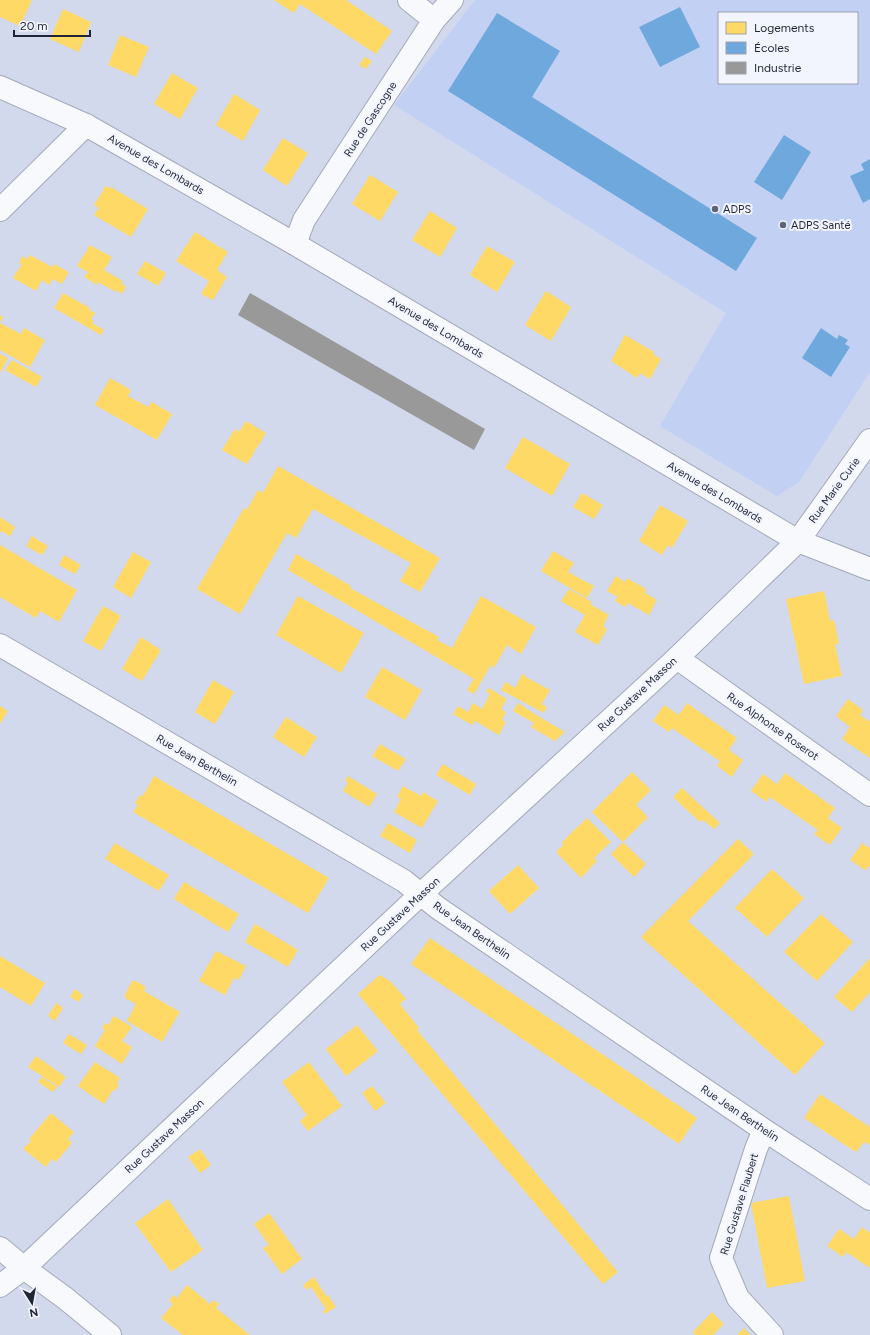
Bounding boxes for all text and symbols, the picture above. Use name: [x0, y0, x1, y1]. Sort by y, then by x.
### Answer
scale bar: [14, 12, 90, 38]
legend: [718, 12, 858, 84]
text: 20 m: [20, 19, 48, 33]
text: Logements: [754, 21, 815, 35]
text: Écoles: [754, 41, 790, 55]
text: Industrie: [754, 61, 802, 75]
street label: Rue de Gascogne: [341, 79, 400, 159]
street label: Avenue des Lombards: [105, 132, 206, 197]
place label: ADPS: [723, 203, 751, 216]
marker: ADPS: [710, 204, 720, 214]
place label: ADPS Santé: [791, 219, 851, 232]
marker: ADPS Santé: [778, 220, 788, 230]
street label: Avenue des Lombards: [386, 294, 486, 361]
street label: Rue Marie Curie: [806, 455, 863, 526]
street label: Avenue des Lombards: [665, 459, 765, 526]
street label: Rue Gustave Masson: [595, 654, 679, 734]
street label: Rue Alphonse Roserot: [724, 690, 821, 763]
street label: Rue Jean Berthelin: [154, 732, 240, 789]
street label: Rue Gustave Masson: [358, 874, 442, 954]
street label: Rue Jean Berthelin: [430, 899, 513, 962]
street label: Rue Jean Berthelin: [698, 1082, 781, 1144]
street label: Rue Gustave Masson: [122, 1096, 206, 1176]
street label: Rue Gustave Flaubert: [718, 1152, 761, 1257]
north arrow: [12, 1283, 52, 1323]
text: N: [28, 1305, 39, 1320]

